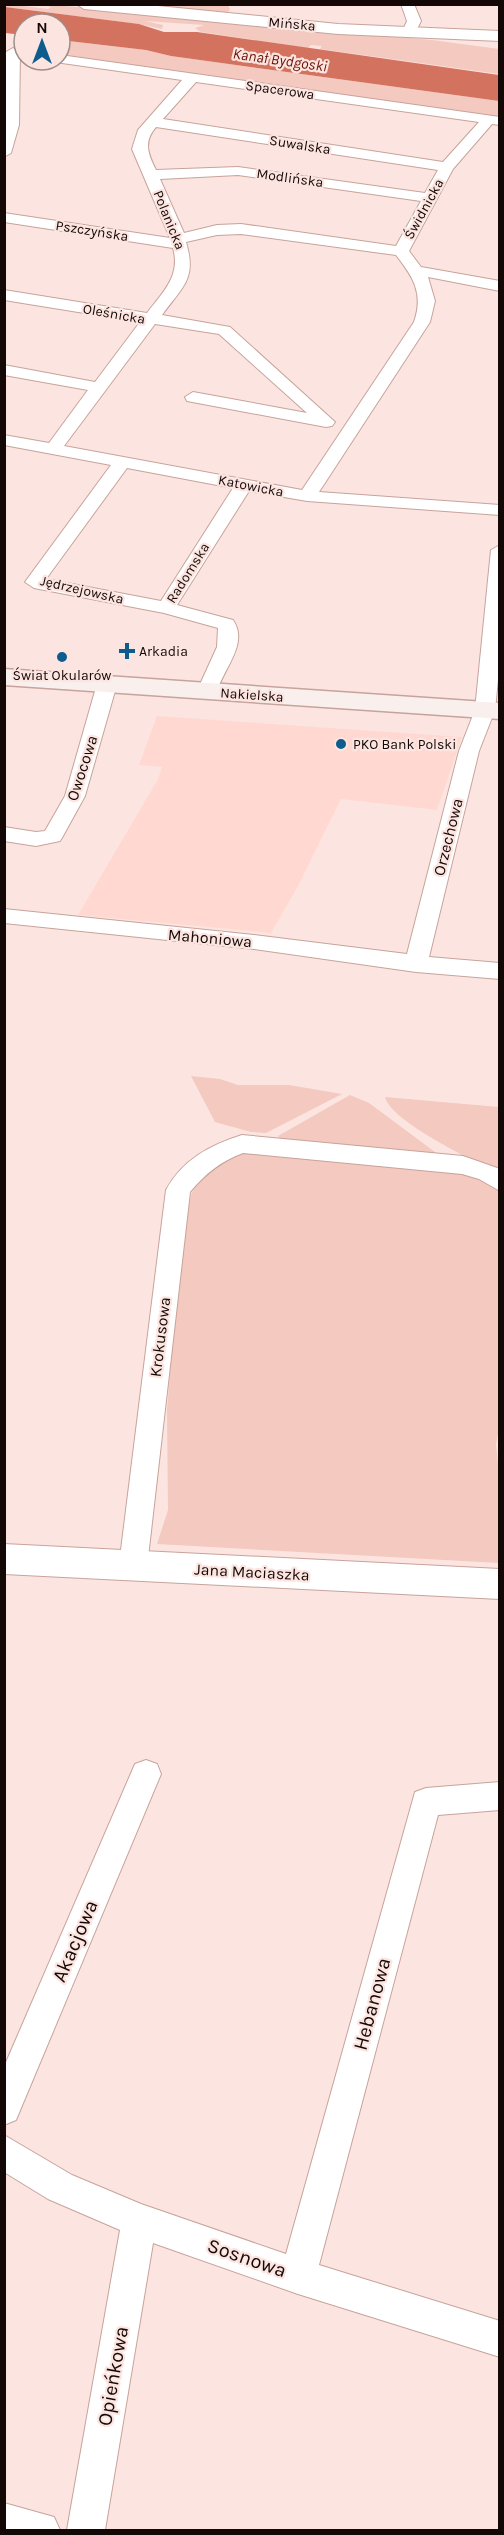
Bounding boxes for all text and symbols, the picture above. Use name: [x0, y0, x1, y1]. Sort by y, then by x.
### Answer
north arrow: [12, 12, 72, 72]
street label: Mińska: [268, 13, 316, 35]
text: N: [36, 18, 48, 37]
water label: Kanał Bydgoski: [232, 44, 328, 76]
street label: Spacerowa: [244, 77, 316, 103]
street label: Suwalska: [268, 132, 332, 158]
street label: Modlińska: [255, 165, 325, 191]
street label: Świdnicka: [400, 176, 448, 242]
street label: Polanicka: [149, 188, 189, 252]
street label: Pszczyńska: [54, 217, 130, 245]
street label: Oleśnicka: [82, 300, 146, 328]
street label: Katowicka: [217, 471, 285, 501]
street label: Radomska: [163, 540, 213, 606]
street label: Jędrzejowska: [39, 572, 125, 608]
place label: Arkadia: [139, 643, 188, 660]
marker: Arkadia: [120, 644, 134, 658]
marker: Świat Okularów: [55, 650, 69, 664]
place label: Świat Okularów: [13, 667, 111, 684]
street label: Nakielska: [220, 684, 284, 706]
street label: Owocowa: [62, 733, 102, 803]
place label: PKO Bank Polski: [353, 736, 456, 753]
marker: PKO Bank Polski: [334, 737, 348, 751]
street label: Orzechowa: [429, 796, 467, 878]
street label: Mahoniowa: [167, 925, 253, 951]
street label: Krokusowa: [146, 1296, 174, 1378]
street label: Jana Maciaszka: [194, 1559, 310, 1585]
street label: Akacjowa: [47, 1897, 103, 1985]
street label: Hebanowa: [349, 1955, 395, 2053]
street label: Sosnowa: [204, 2234, 290, 2282]
street label: Opieńkowa: [93, 2324, 133, 2428]

